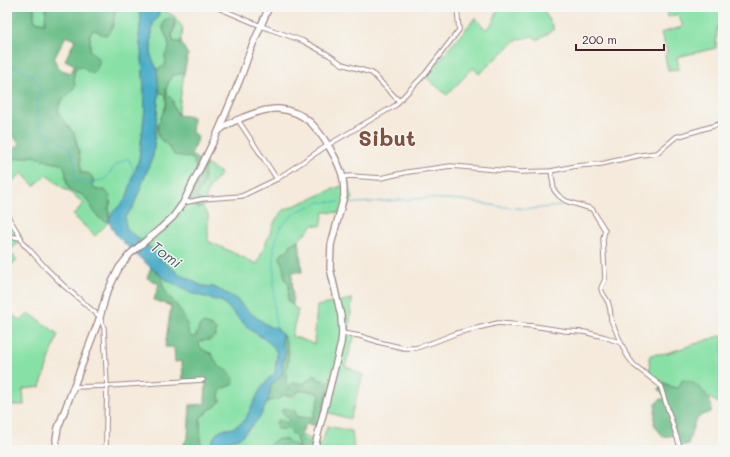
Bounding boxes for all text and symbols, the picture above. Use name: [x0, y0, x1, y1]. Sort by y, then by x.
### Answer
scale bar: [576, 26, 664, 52]
text: 200 m: [582, 31, 617, 47]
district label: Sibut: [358, 123, 416, 152]
water label: Tomi: [147, 236, 186, 272]

